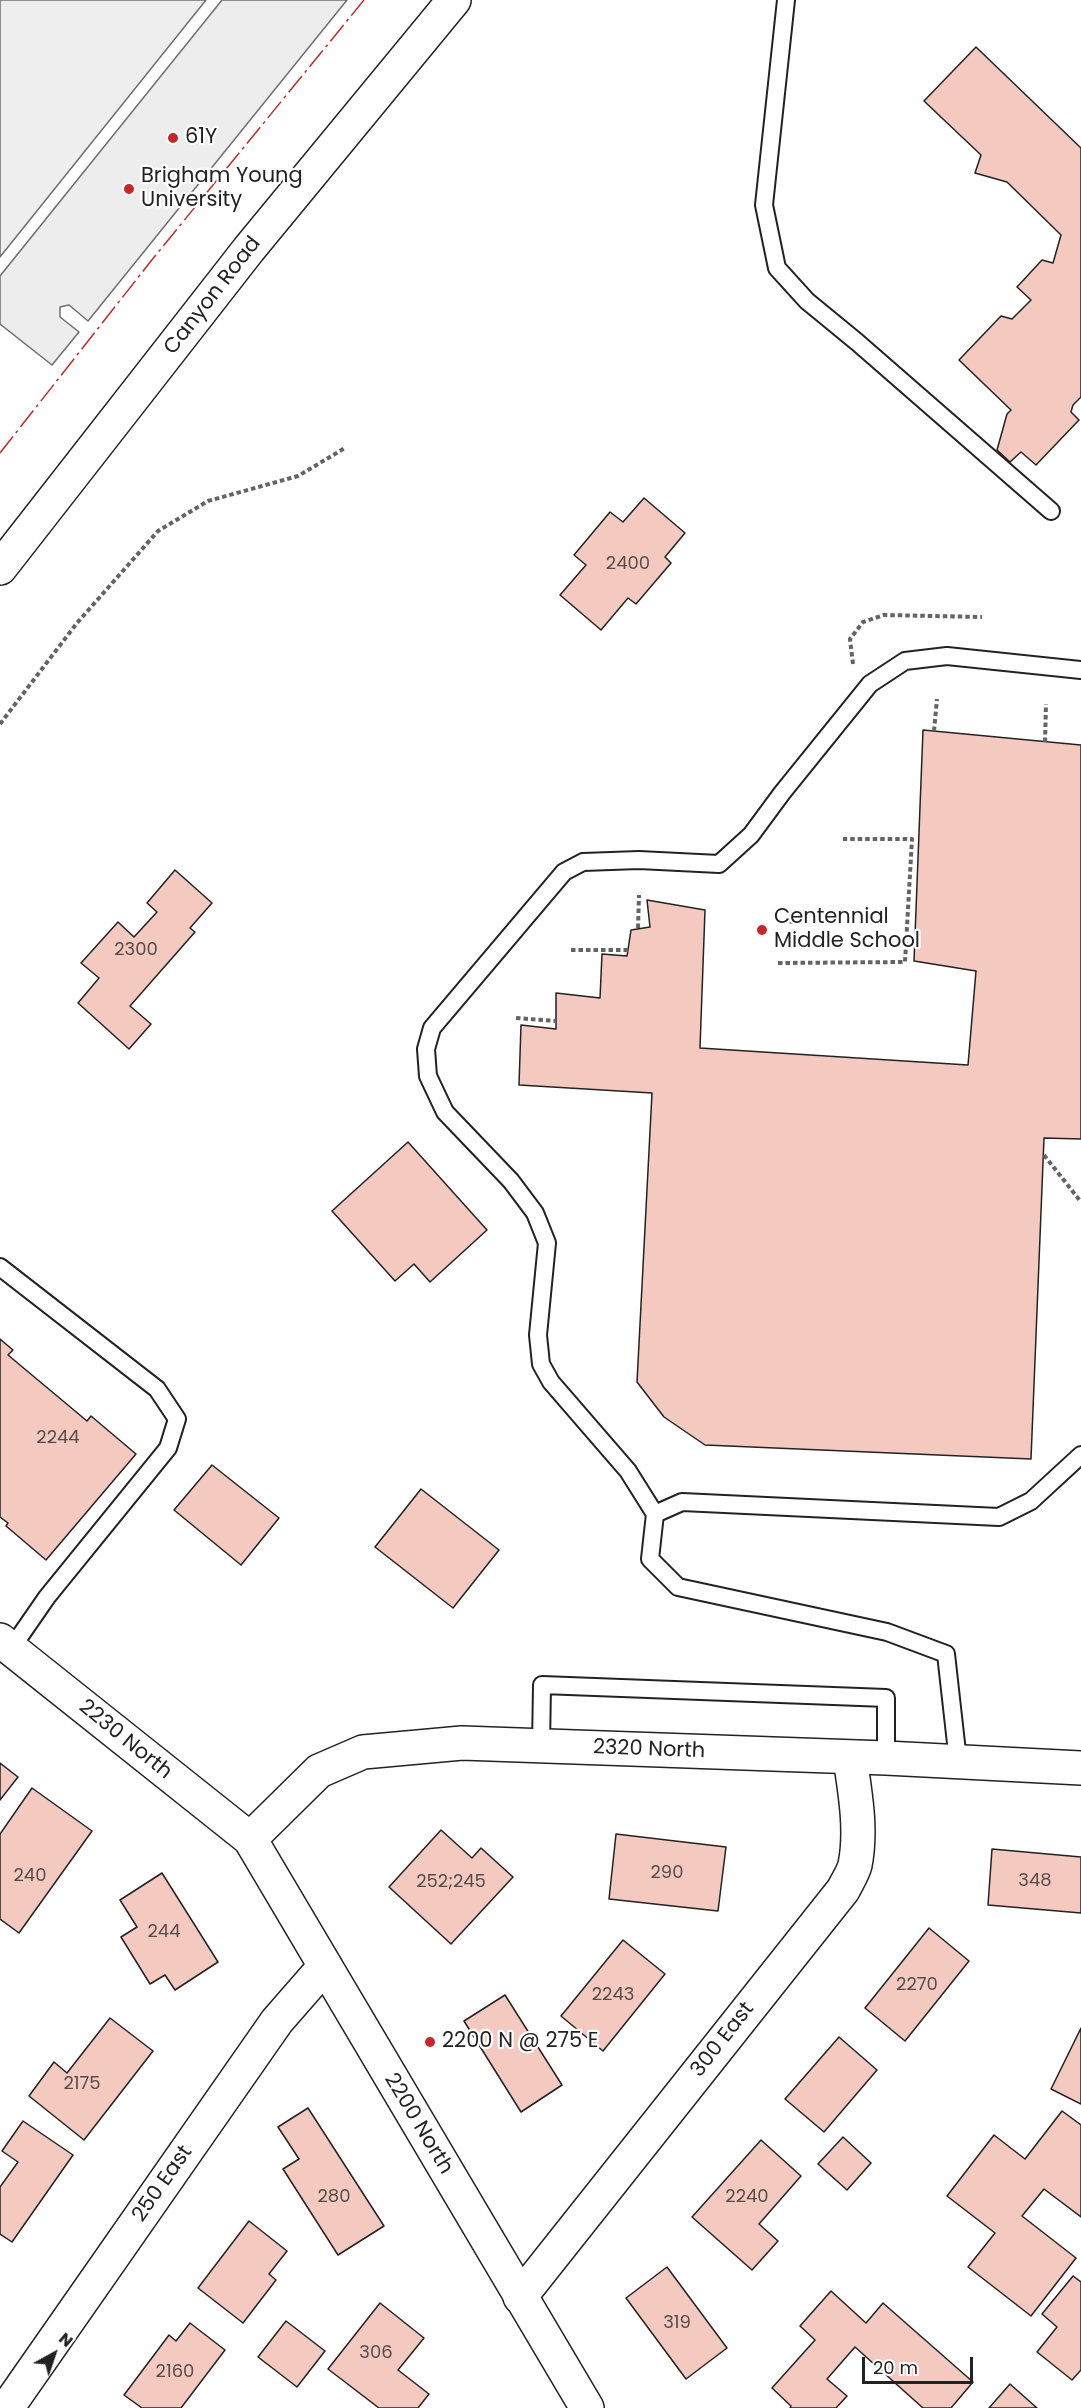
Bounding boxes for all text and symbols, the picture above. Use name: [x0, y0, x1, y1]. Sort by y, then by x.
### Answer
place label: 61Y: [185, 125, 217, 151]
marker: 61Y: [166, 131, 180, 145]
place label: Brigham Young University: [141, 164, 303, 214]
marker: Brigham Young University: [122, 182, 136, 196]
street label: Canyon Road: [159, 232, 267, 360]
house number: 2400: [606, 553, 650, 575]
place label: Centennial Middle School: [774, 905, 920, 955]
marker: Centennial Middle School: [755, 923, 769, 937]
house number: 2300: [114, 939, 158, 961]
house number: 2244: [36, 1427, 80, 1449]
street label: 2230 North: [73, 1695, 177, 1785]
street label: 2320 North: [592, 1735, 706, 1765]
house number: 290: [651, 1862, 683, 1884]
house number: 240: [14, 1865, 46, 1887]
house number: 348: [1018, 1870, 1052, 1892]
house number: 252;245: [416, 1871, 486, 1893]
house number: 244: [148, 1921, 180, 1943]
house number: 2270: [896, 1974, 938, 1996]
house number: 2243: [592, 1984, 634, 2006]
street label: 300 East: [686, 1998, 760, 2082]
place label: 2200 N @ 275 E: [442, 2029, 598, 2055]
marker: 2200 N @ 275 E: [423, 2035, 437, 2049]
street label: 2200 North: [378, 2069, 458, 2179]
house number: 2175: [63, 2073, 101, 2095]
street label: 250 East: [128, 2141, 198, 2227]
house number: 280: [317, 2186, 351, 2208]
house number: 2240: [725, 2186, 769, 2208]
house number: 319: [663, 2312, 691, 2334]
north arrow: [24, 2324, 84, 2384]
text: N: [54, 2327, 78, 2353]
house number: 306: [359, 2342, 393, 2364]
scale bar: [865, 2345, 976, 2383]
text: 20 m: [873, 2355, 918, 2380]
house number: 2160: [156, 2361, 194, 2383]

